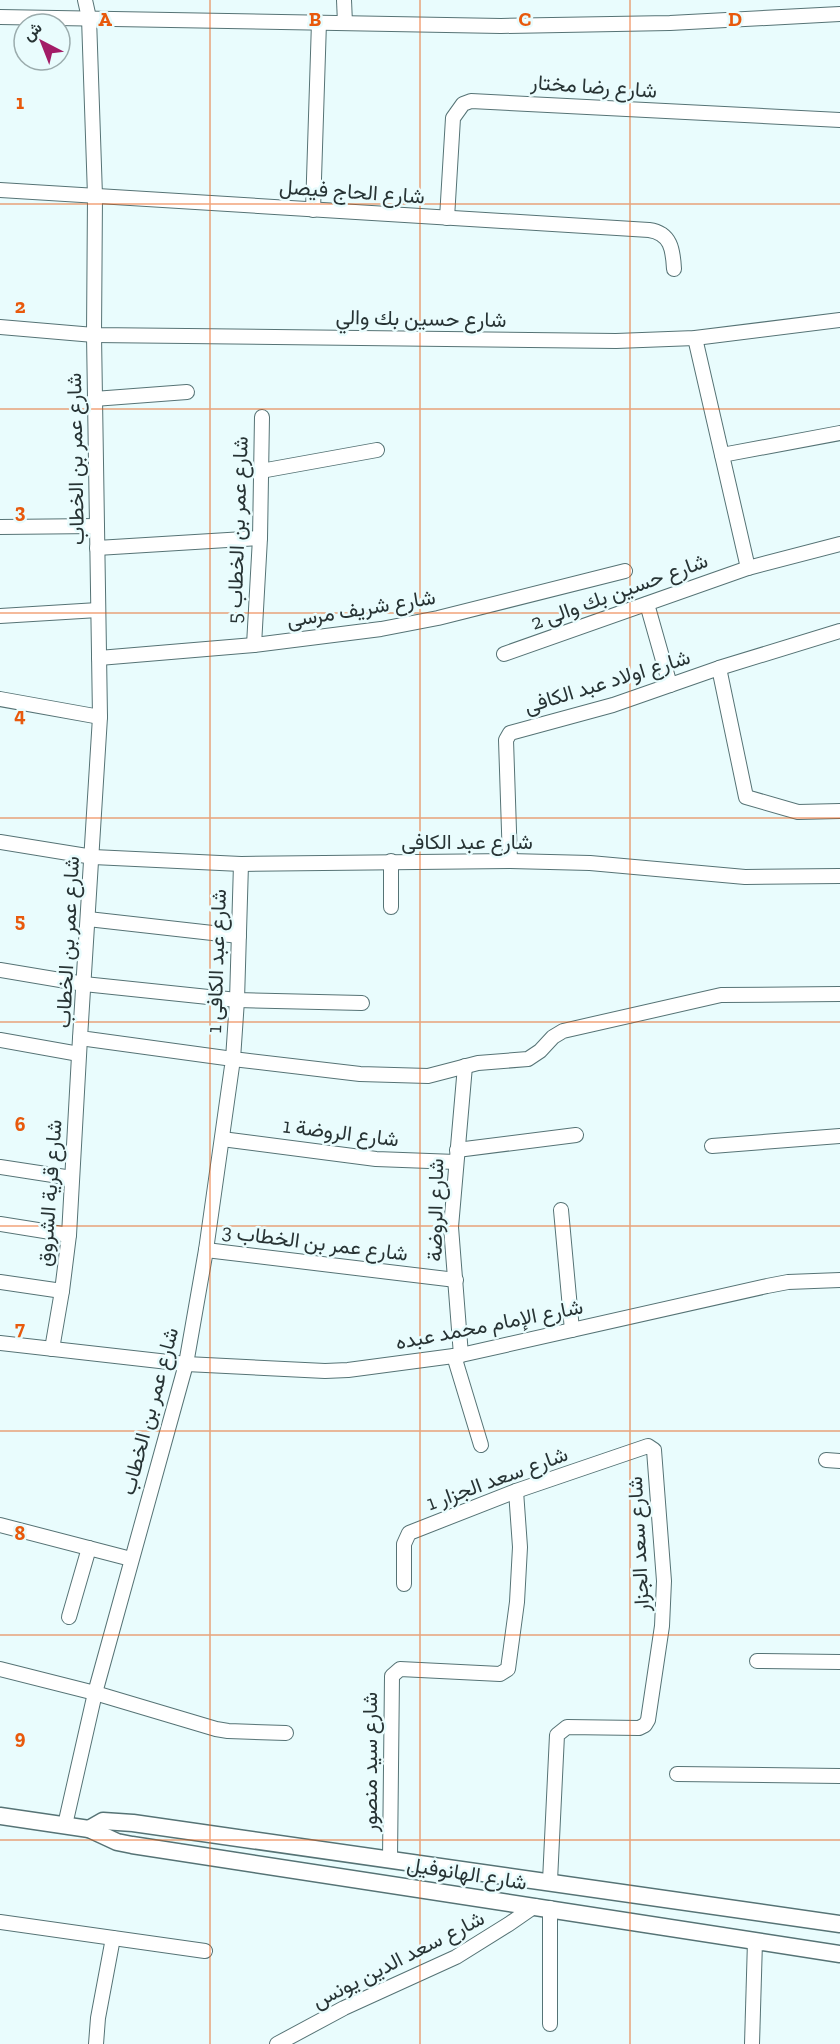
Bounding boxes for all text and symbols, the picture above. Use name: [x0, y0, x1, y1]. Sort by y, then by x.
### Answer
text: A: [98, 7, 112, 31]
text: B: [309, 7, 321, 31]
text: C: [519, 7, 532, 31]
text: D: [728, 7, 742, 31]
north arrow: [12, 12, 72, 72]
text: ش: [19, 18, 46, 45]
street label: شارع رضا مختار: [529, 69, 658, 105]
text: 1: [16, 90, 24, 114]
street label: شارع الحاج فيصل: [278, 173, 426, 211]
text: 2: [15, 294, 26, 318]
street label: شارع حسين بك والي: [335, 304, 507, 337]
street label: شارع عمر بن الخطاب: [61, 373, 91, 545]
street label: شارع عمر بن الخطاب 5: [221, 436, 255, 624]
text: 3: [15, 499, 26, 523]
street label: شارع حسين بك والى 2: [527, 547, 712, 637]
street label: شارع شريف مرسى: [285, 584, 438, 634]
street label: شارع اولاد عبد الكافى: [521, 644, 694, 720]
text: 4: [14, 703, 26, 727]
street label: شارع عبد الكافى: [401, 829, 533, 856]
street label: شارع عمر بن الخطاب: [50, 855, 86, 1029]
street label: شارع عبد الكافى 1: [201, 888, 233, 1034]
text: 5: [15, 908, 25, 932]
text: 6: [15, 1112, 26, 1136]
street label: شارع الروضة 1: [281, 1113, 400, 1153]
street label: شارع قرية الشروق: [31, 1119, 69, 1267]
street label: شارع الروضة: [422, 1158, 450, 1262]
street label: شارع عمر بن الخطاب 3: [220, 1218, 409, 1268]
street label: شارع الإمام محمد عبده: [393, 1294, 585, 1356]
text: 7: [15, 1316, 25, 1340]
street label: شارع عمر بن الخطاب: [115, 1325, 185, 1498]
street label: شارع سعد الجزار 1: [423, 1441, 572, 1517]
street label: شارع سعد الجزار: [622, 1476, 656, 1613]
text: 8: [15, 1521, 26, 1545]
street label: شارع سيد منصور: [357, 1692, 384, 1833]
text: 9: [15, 1725, 26, 1749]
street label: شارع الهانوفيل: [405, 1851, 529, 1897]
street label: شارع سعد الدين يونس: [308, 1905, 489, 2015]

